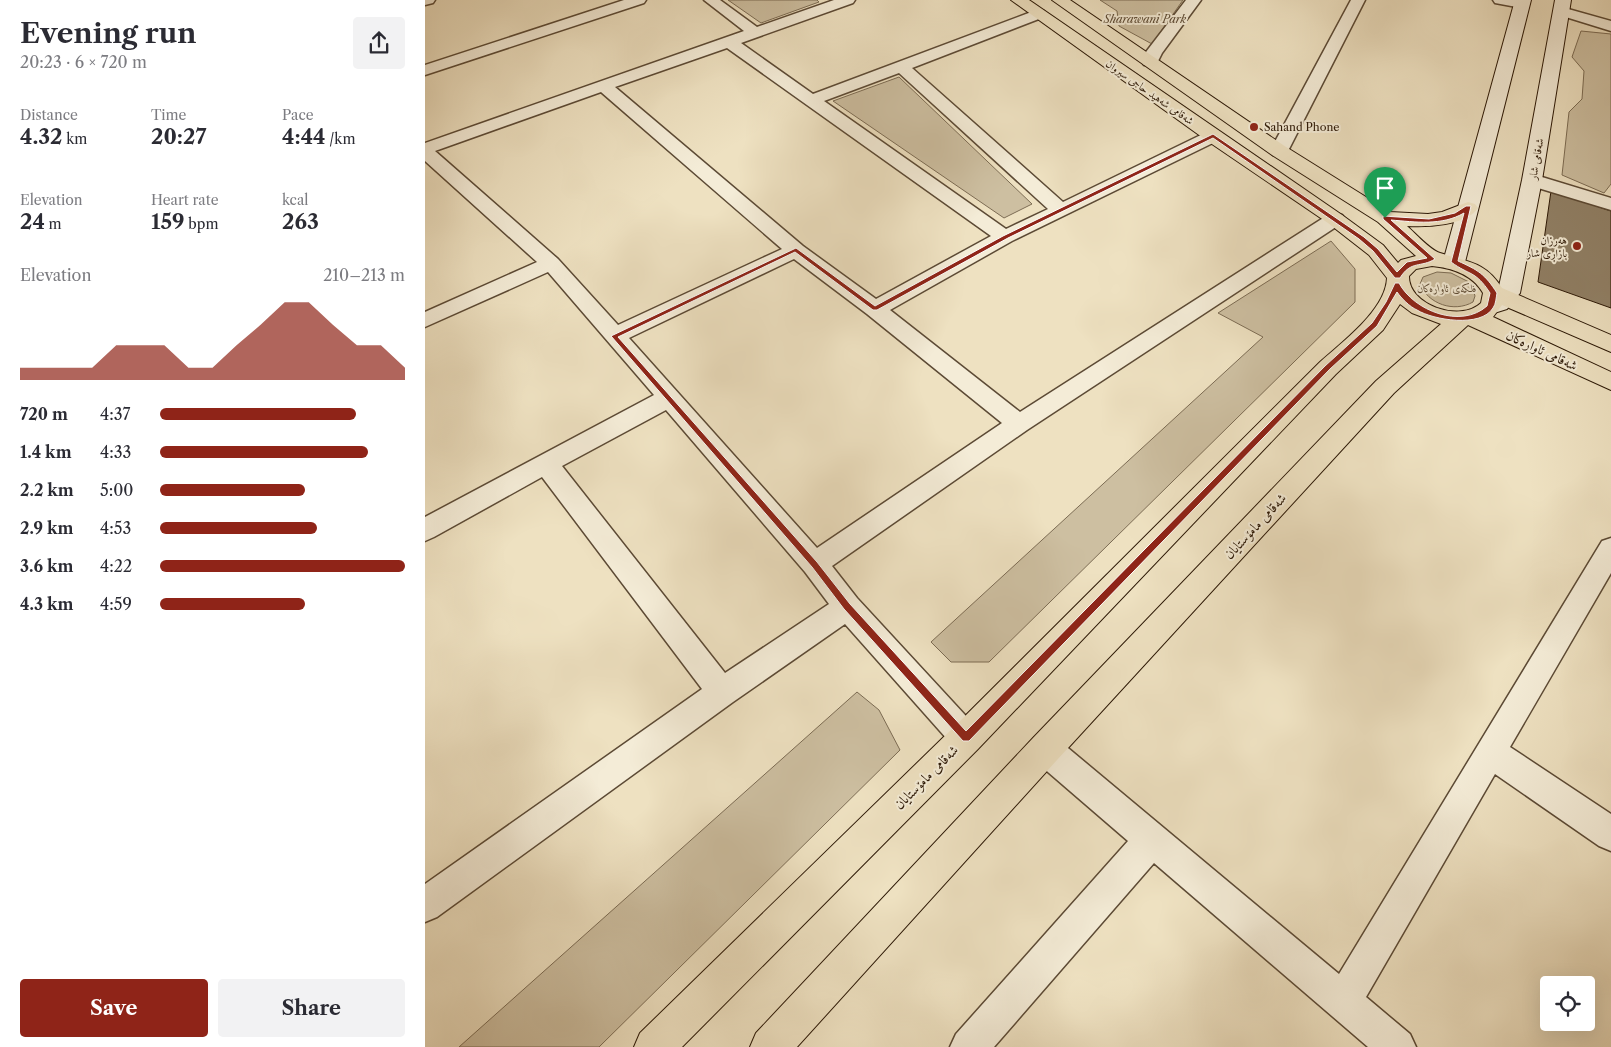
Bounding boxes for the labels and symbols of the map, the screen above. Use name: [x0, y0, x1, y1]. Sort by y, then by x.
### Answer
park label: Sharawani Park: [1103, 12, 1187, 26]
street label: شەقامی شەهید حاجی سیروان: [1103, 56, 1197, 128]
place label: Sahand Phone: [1264, 120, 1339, 134]
marker: Sahand Phone: [1248, 121, 1260, 133]
street label: شەقامی شار: [1525, 137, 1547, 182]
pin: [1364, 167, 1406, 218]
place label: هەرزان بازاڕی شار: [1526, 233, 1567, 263]
marker: هەرزان بازاڕی شار: [1571, 240, 1583, 252]
park label: فلکەی ئاوارەکان: [1417, 281, 1477, 295]
street label: شەقامی ئاوارەکان: [1503, 326, 1581, 374]
street label: شەقامی مامۆستایان: [1220, 489, 1290, 563]
street label: شەقامی مامۆستایان: [890, 741, 962, 813]

